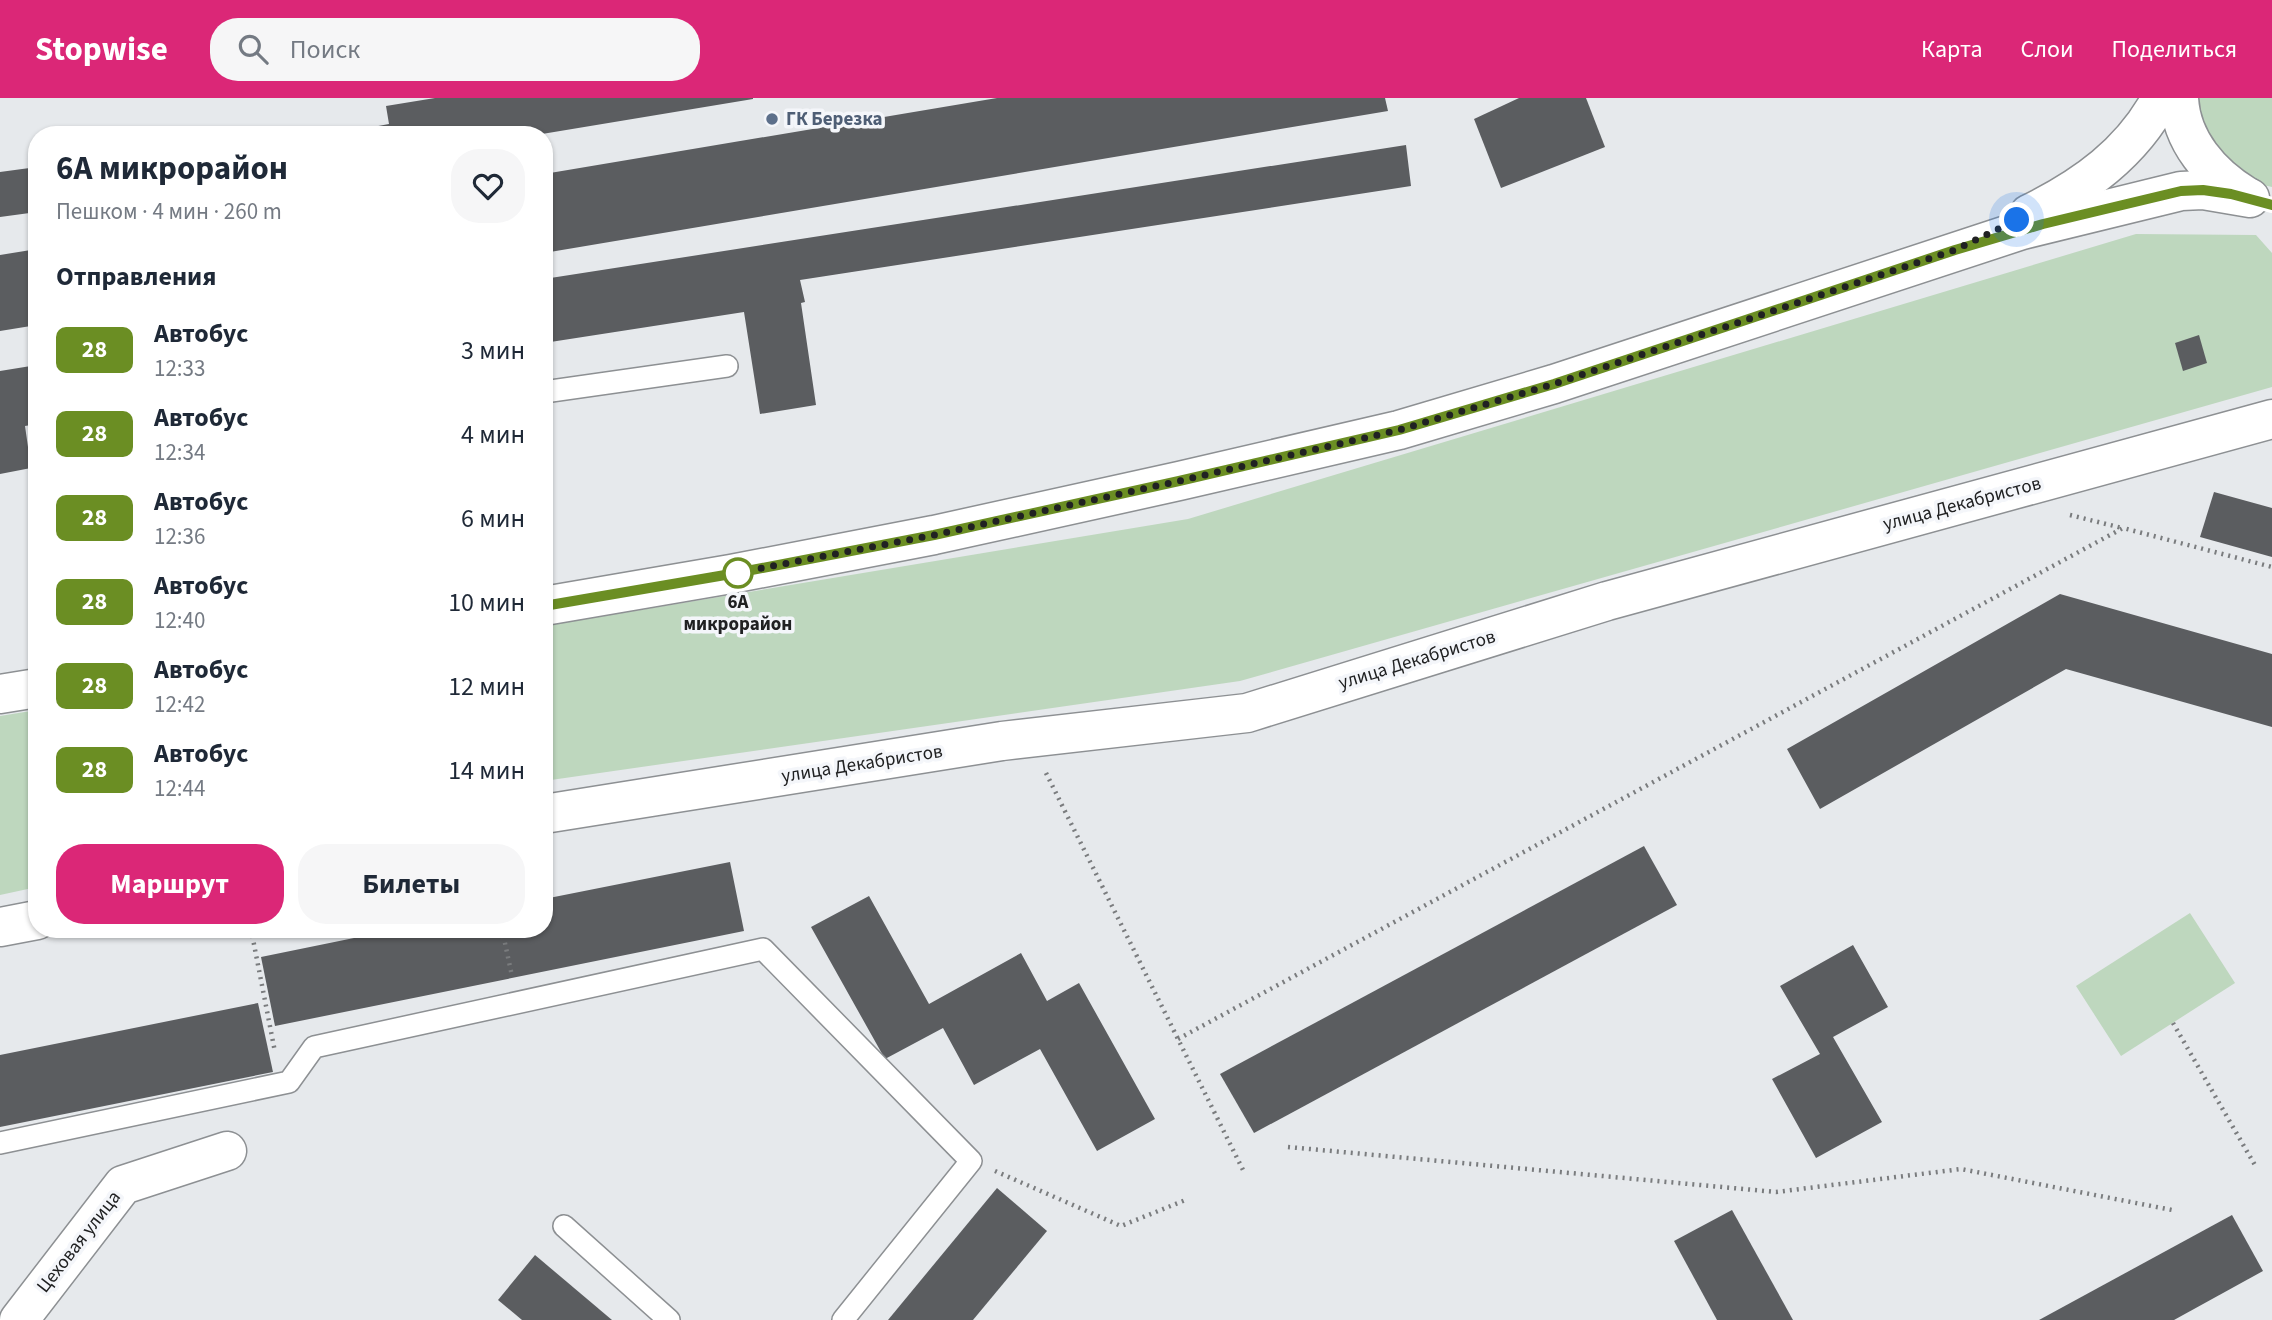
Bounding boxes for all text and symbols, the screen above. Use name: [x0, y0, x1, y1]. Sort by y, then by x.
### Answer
search box: [210, 18, 700, 81]
text: Stopwise: [35, 26, 168, 73]
icon: search: [234, 30, 272, 68]
text: Поиск: [290, 31, 360, 68]
text: Карта: [1921, 32, 1983, 67]
text: Слои: [2021, 32, 2074, 67]
text: Поделиться: [2112, 32, 2237, 67]
place label: ГК Березка: [786, 106, 883, 133]
marker: ГК Березка: [764, 111, 780, 127]
text: 6А микрорайон: [56, 145, 288, 192]
button: heart: [451, 149, 525, 223]
text: Пешком · 4 мин · 260 m: [56, 195, 282, 228]
your location: [1999, 202, 2034, 237]
text: Отправления: [56, 258, 216, 295]
text: Автобус: [154, 315, 248, 352]
text: 28: [82, 332, 107, 367]
text: 3 мин: [461, 332, 525, 369]
text: 12:33: [154, 352, 205, 385]
text: Автобус: [154, 399, 248, 436]
text: 28: [82, 416, 107, 451]
text: 4 мин: [461, 416, 525, 453]
text: 12:34: [154, 436, 205, 469]
street label: улица Декабристов: [1880, 470, 2044, 538]
text: Автобус: [154, 483, 248, 520]
text: 28: [82, 500, 107, 535]
text: 6 мин: [461, 500, 525, 537]
text: 12:36: [154, 520, 205, 553]
marker: 6А микрорайон: [723, 558, 753, 588]
text: Автобус: [154, 567, 248, 604]
text: 28: [82, 584, 107, 619]
text: 10 мин: [448, 584, 525, 621]
place label: 6А микрорайон: [684, 589, 792, 638]
text: 12:40: [154, 604, 205, 637]
street label: улица Декабристов: [1335, 623, 1499, 697]
text: Автобус: [154, 651, 248, 688]
text: 28: [82, 668, 107, 703]
text: 12 мин: [448, 668, 525, 705]
text: 12:42: [154, 688, 205, 721]
text: Автобус: [154, 735, 248, 772]
street label: улица Декабристов: [780, 738, 944, 790]
text: 28: [82, 752, 107, 787]
text: 14 мин: [448, 752, 525, 789]
text: 12:44: [154, 772, 205, 805]
button: Маршрут: [56, 844, 284, 924]
button: Билеты: [298, 844, 525, 924]
street label: Цеховая улица: [31, 1185, 127, 1299]

